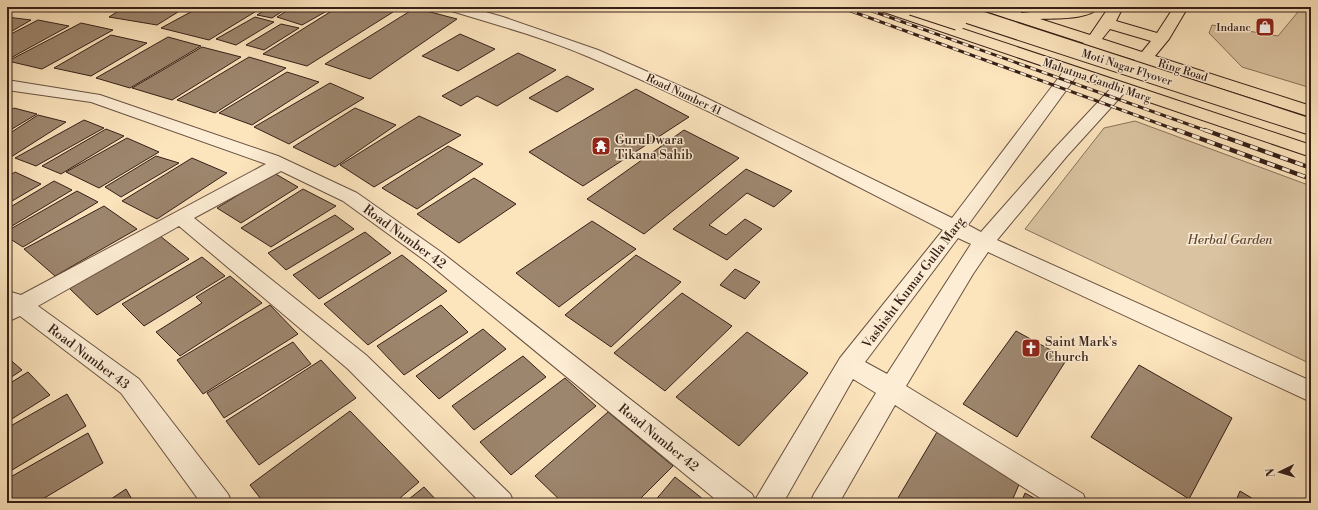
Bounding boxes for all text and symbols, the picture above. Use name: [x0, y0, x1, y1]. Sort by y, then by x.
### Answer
shop icon: Indane: [1254, 16, 1276, 38]
place label: Indane: [1216, 21, 1251, 35]
street label: Moti Nagar Flyover: [1079, 47, 1174, 89]
street label: Mahatma Gandhi Marg: [1041, 56, 1153, 106]
street label: Ring Road: [1156, 57, 1210, 85]
street label: Road Number 41: [644, 71, 724, 119]
place label: GuruDwara Tikana Sahib: [615, 132, 693, 163]
temple icon: GuruDwara Tikana Sahib: [590, 135, 612, 157]
street label: Road Number 42: [360, 201, 449, 272]
street label: Vashisht Kumar Gulla Marg: [858, 213, 969, 352]
park label: Herbal Garden: [1186, 232, 1273, 248]
street label: Road Number 43: [44, 321, 132, 393]
place label: Saint Mark's Church: [1045, 334, 1118, 365]
church icon: Saint Mark's Church: [1020, 337, 1042, 359]
street label: Road Number 42: [615, 401, 702, 475]
north arrow: [1260, 452, 1300, 492]
text: N: [1264, 468, 1278, 478]

